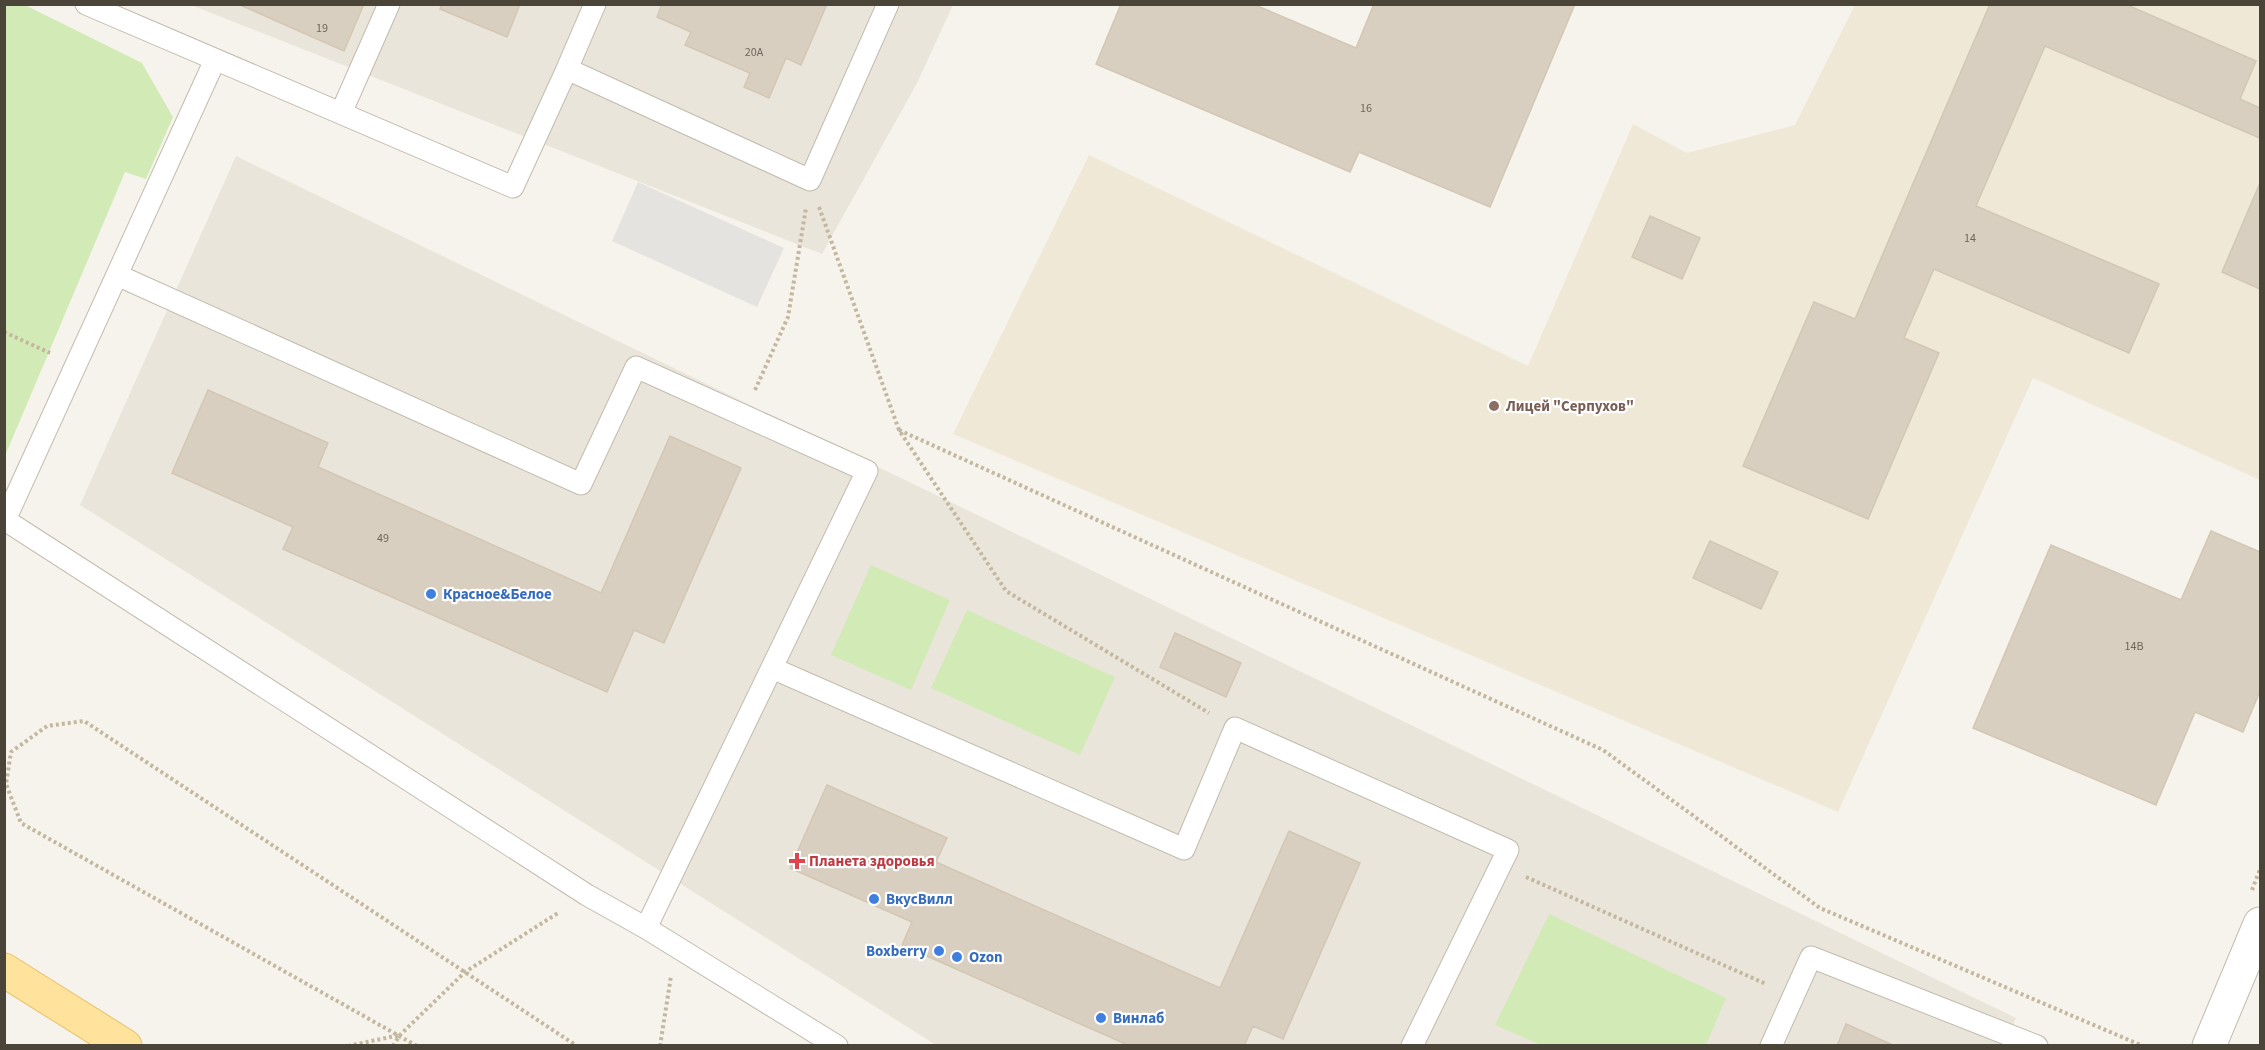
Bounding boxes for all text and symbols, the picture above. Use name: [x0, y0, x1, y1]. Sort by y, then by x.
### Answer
house number: 19: [316, 20, 328, 37]
house number: 20А: [745, 44, 764, 61]
house number: 16: [1360, 100, 1372, 117]
house number: 14: [1964, 230, 1976, 247]
place label: Лицей "Серпухов": [1505, 396, 1634, 417]
marker: Лицей "Серпухов": [1487, 399, 1501, 413]
house number: 49: [377, 530, 389, 547]
place label: Красное&Белое: [443, 584, 552, 605]
marker: Красное&Белое: [424, 587, 438, 601]
house number: 14В: [2125, 638, 2143, 655]
place label: Планета здоровья: [809, 851, 935, 872]
marker: Планета здоровья: [790, 854, 804, 868]
place label: ВкусВилл: [886, 889, 953, 910]
marker: ВкусВилл: [867, 892, 881, 906]
place label: Boxberry: [866, 941, 927, 962]
marker: Boxberry: [932, 944, 946, 958]
place label: Ozon: [969, 947, 1003, 968]
marker: Ozon: [950, 950, 964, 964]
place label: Винлаб: [1113, 1008, 1164, 1029]
marker: Винлаб: [1094, 1011, 1108, 1025]

